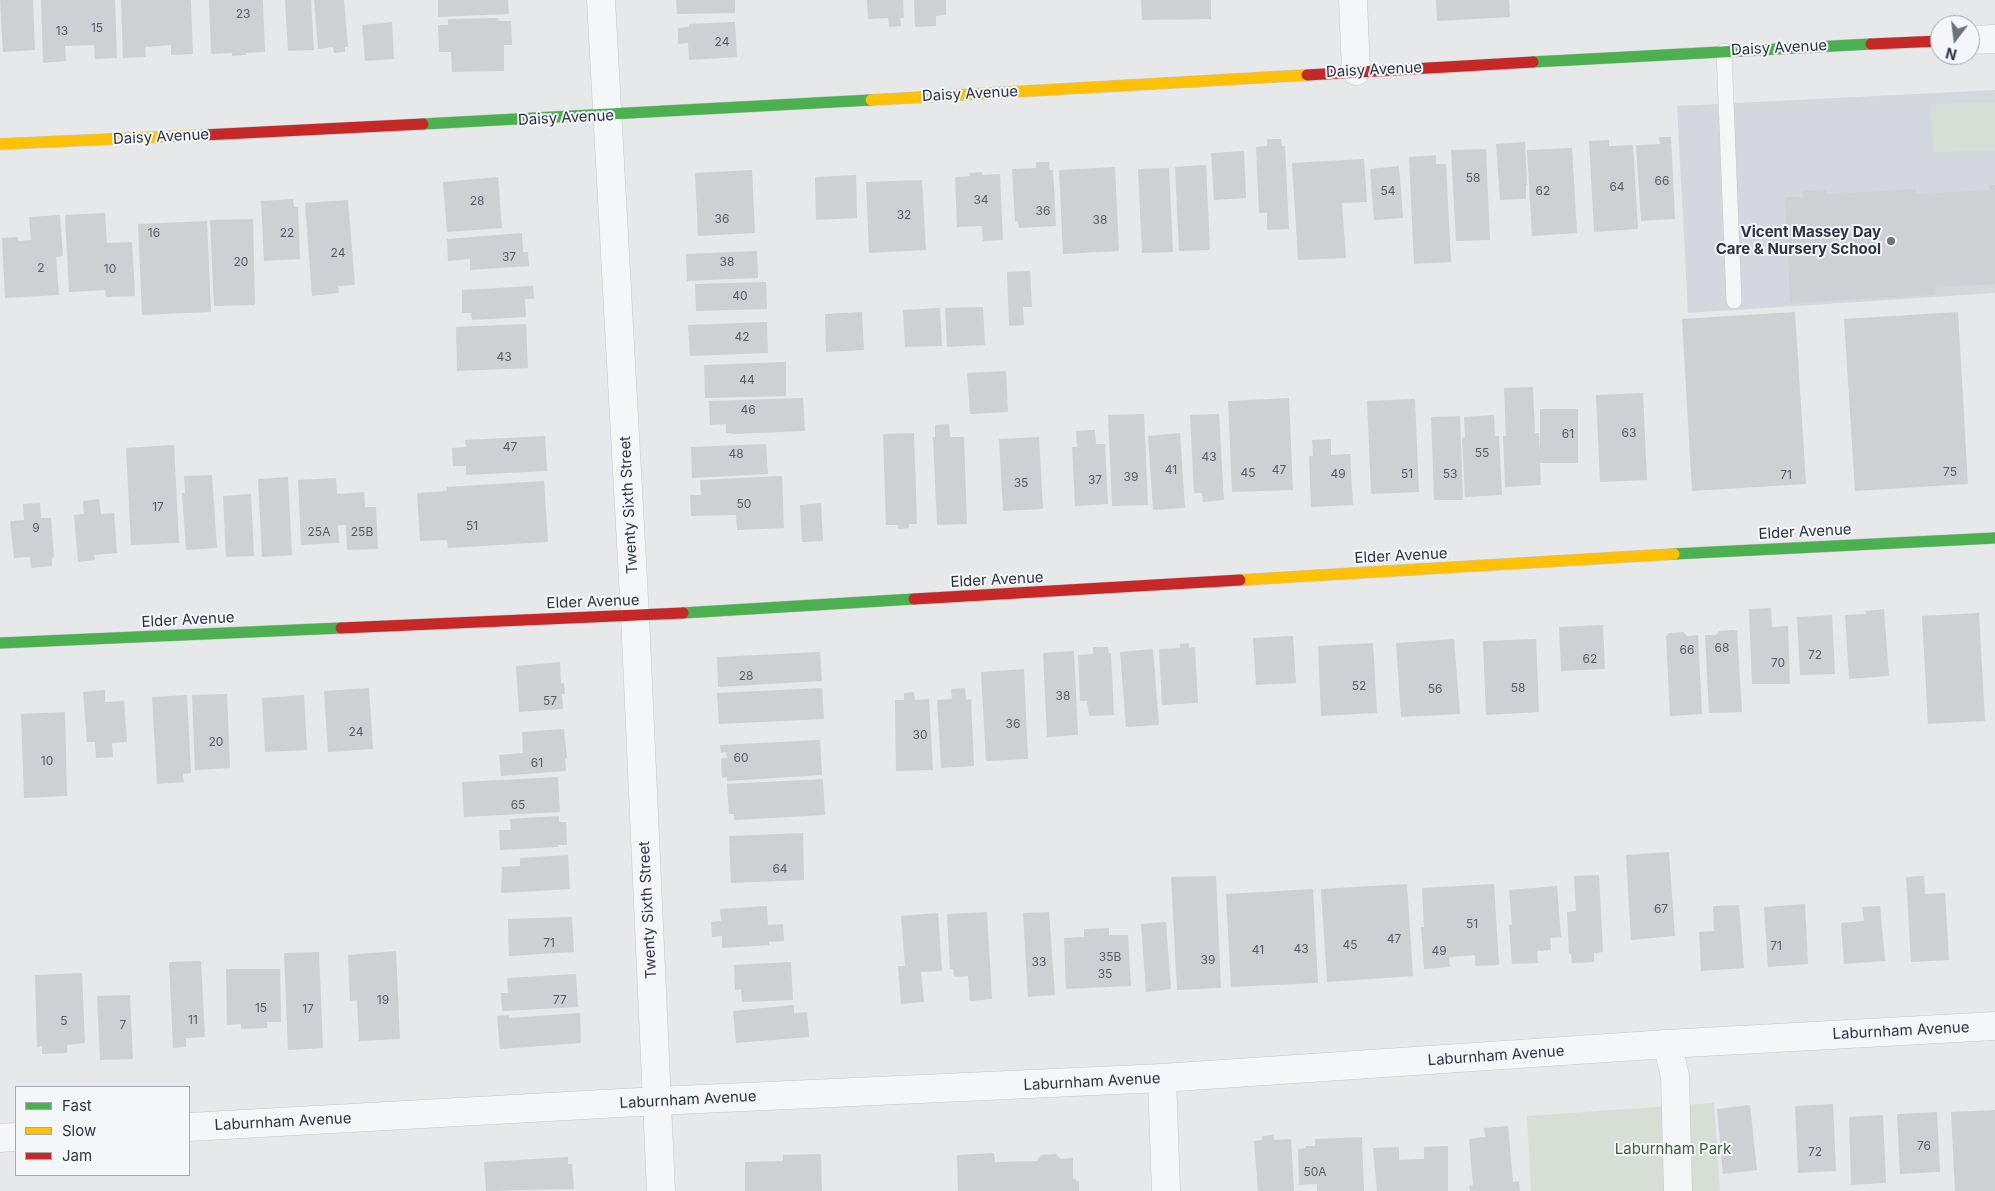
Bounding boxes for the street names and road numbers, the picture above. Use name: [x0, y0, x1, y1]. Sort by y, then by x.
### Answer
street label: Daisy Avenue: [1731, 36, 1827, 60]
street label: Daisy Avenue: [1326, 58, 1422, 82]
street label: Daisy Avenue: [922, 82, 1018, 106]
street label: Daisy Avenue: [518, 106, 614, 130]
street label: Daisy Avenue: [113, 125, 209, 149]
street label: Twenty Sixth Street: [616, 435, 642, 575]
street label: Elder Avenue: [1758, 521, 1852, 543]
street label: Elder Avenue: [1354, 545, 1448, 567]
street label: Elder Avenue: [950, 569, 1044, 591]
street label: Elder Avenue: [546, 591, 640, 613]
street label: Elder Avenue: [141, 609, 235, 631]
street label: Twenty Sixth Street: [635, 840, 661, 980]
street label: Laburnham Avenue: [1832, 1018, 1970, 1044]
street label: Laburnham Avenue: [1427, 1042, 1565, 1070]
street label: Laburnham Avenue: [1023, 1069, 1161, 1095]
street label: Laburnham Avenue: [619, 1087, 757, 1113]
street label: Laburnham Avenue: [214, 1109, 352, 1135]

